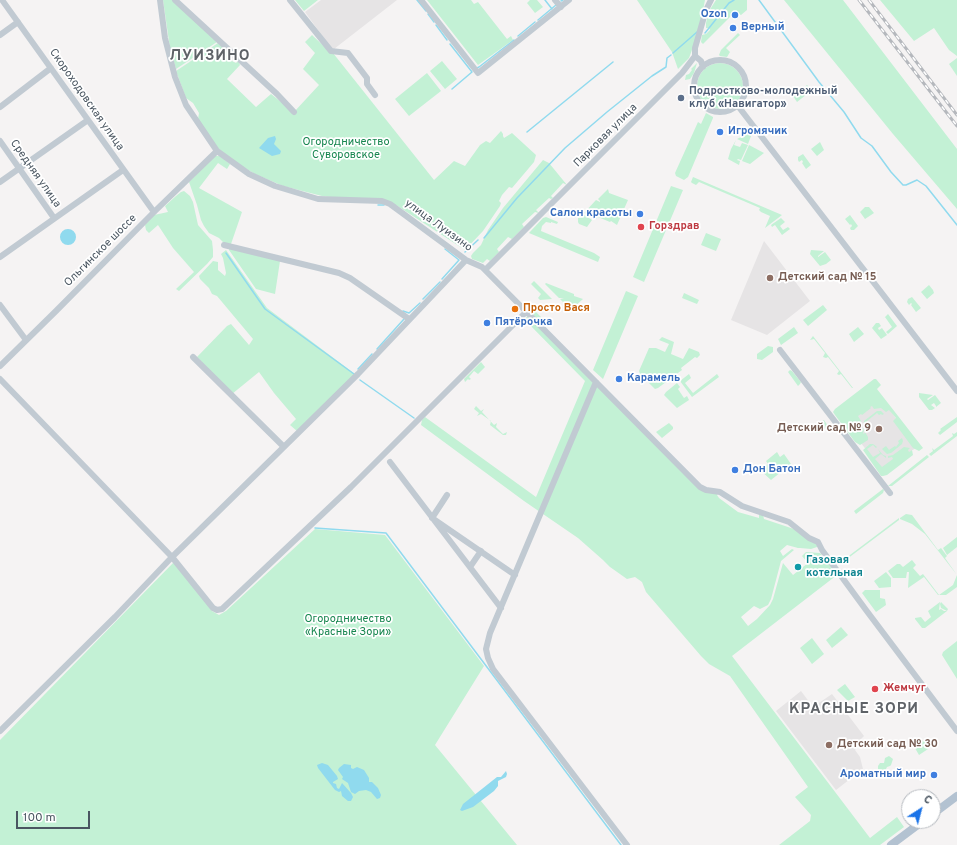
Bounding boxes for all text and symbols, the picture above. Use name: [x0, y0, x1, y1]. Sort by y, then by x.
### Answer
place label: Ozon: [701, 8, 727, 22]
marker: Ozon: [730, 10, 740, 20]
place label: Верный: [741, 21, 784, 35]
marker: Верный: [728, 23, 738, 33]
street label: Скороходовская улица: [46, 47, 126, 153]
district label: ЛУИЗИНО: [169, 48, 251, 66]
place label: Подростково-молодежный клуб «Навигатор»: [689, 85, 838, 111]
marker: Подростково-молодежный клуб «Навигатор»: [676, 93, 686, 103]
street label: Парковая улица: [572, 102, 640, 170]
place label: Игромячик: [728, 125, 788, 139]
marker: Игромячик: [715, 127, 725, 137]
park label: Огородничество Суворовское: [302, 136, 390, 162]
street label: Средняя улица: [7, 138, 63, 210]
street label: улица Луизино: [402, 197, 474, 255]
place label: Салон красоты: [550, 207, 632, 221]
marker: Салон красоты: [635, 209, 645, 219]
street label: Ольгинское шоссе: [62, 212, 140, 290]
place label: Горздрав: [649, 220, 700, 234]
marker: Горздрав: [636, 222, 646, 232]
place label: Детский сад № 15: [778, 271, 876, 285]
marker: Детский сад № 15: [765, 273, 775, 283]
place label: Просто Вася: [523, 302, 590, 316]
marker: Просто Вася: [510, 304, 520, 314]
place label: Пятёрочка: [495, 316, 552, 330]
marker: Пятёрочка: [482, 318, 492, 328]
place label: Карамель: [627, 372, 680, 386]
marker: Карамель: [614, 374, 624, 384]
place label: Детский сад № 9: [777, 422, 871, 436]
marker: Детский сад № 9: [874, 424, 884, 434]
place label: Дон Батон: [743, 463, 801, 477]
marker: Дон Батон: [730, 465, 740, 475]
place label: Газовая котельная: [806, 554, 863, 580]
marker: Газовая котельная: [793, 562, 803, 572]
park label: Огородничество «Красные Зори»: [304, 613, 392, 639]
place label: Жемчуг: [883, 682, 926, 696]
marker: Жемчуг: [870, 684, 880, 694]
district label: КРАСНЫЕ ЗОРИ: [789, 701, 919, 719]
place label: Детский сад № 30: [837, 738, 938, 752]
marker: Детский сад № 30: [824, 740, 834, 750]
place label: Ароматный мир: [840, 768, 926, 782]
marker: Ароматный мир: [929, 770, 939, 780]
north arrow: [901, 789, 941, 829]
text: С: [921, 792, 934, 808]
scale bar: [18, 803, 92, 829]
text: 100 m: [23, 810, 56, 826]

